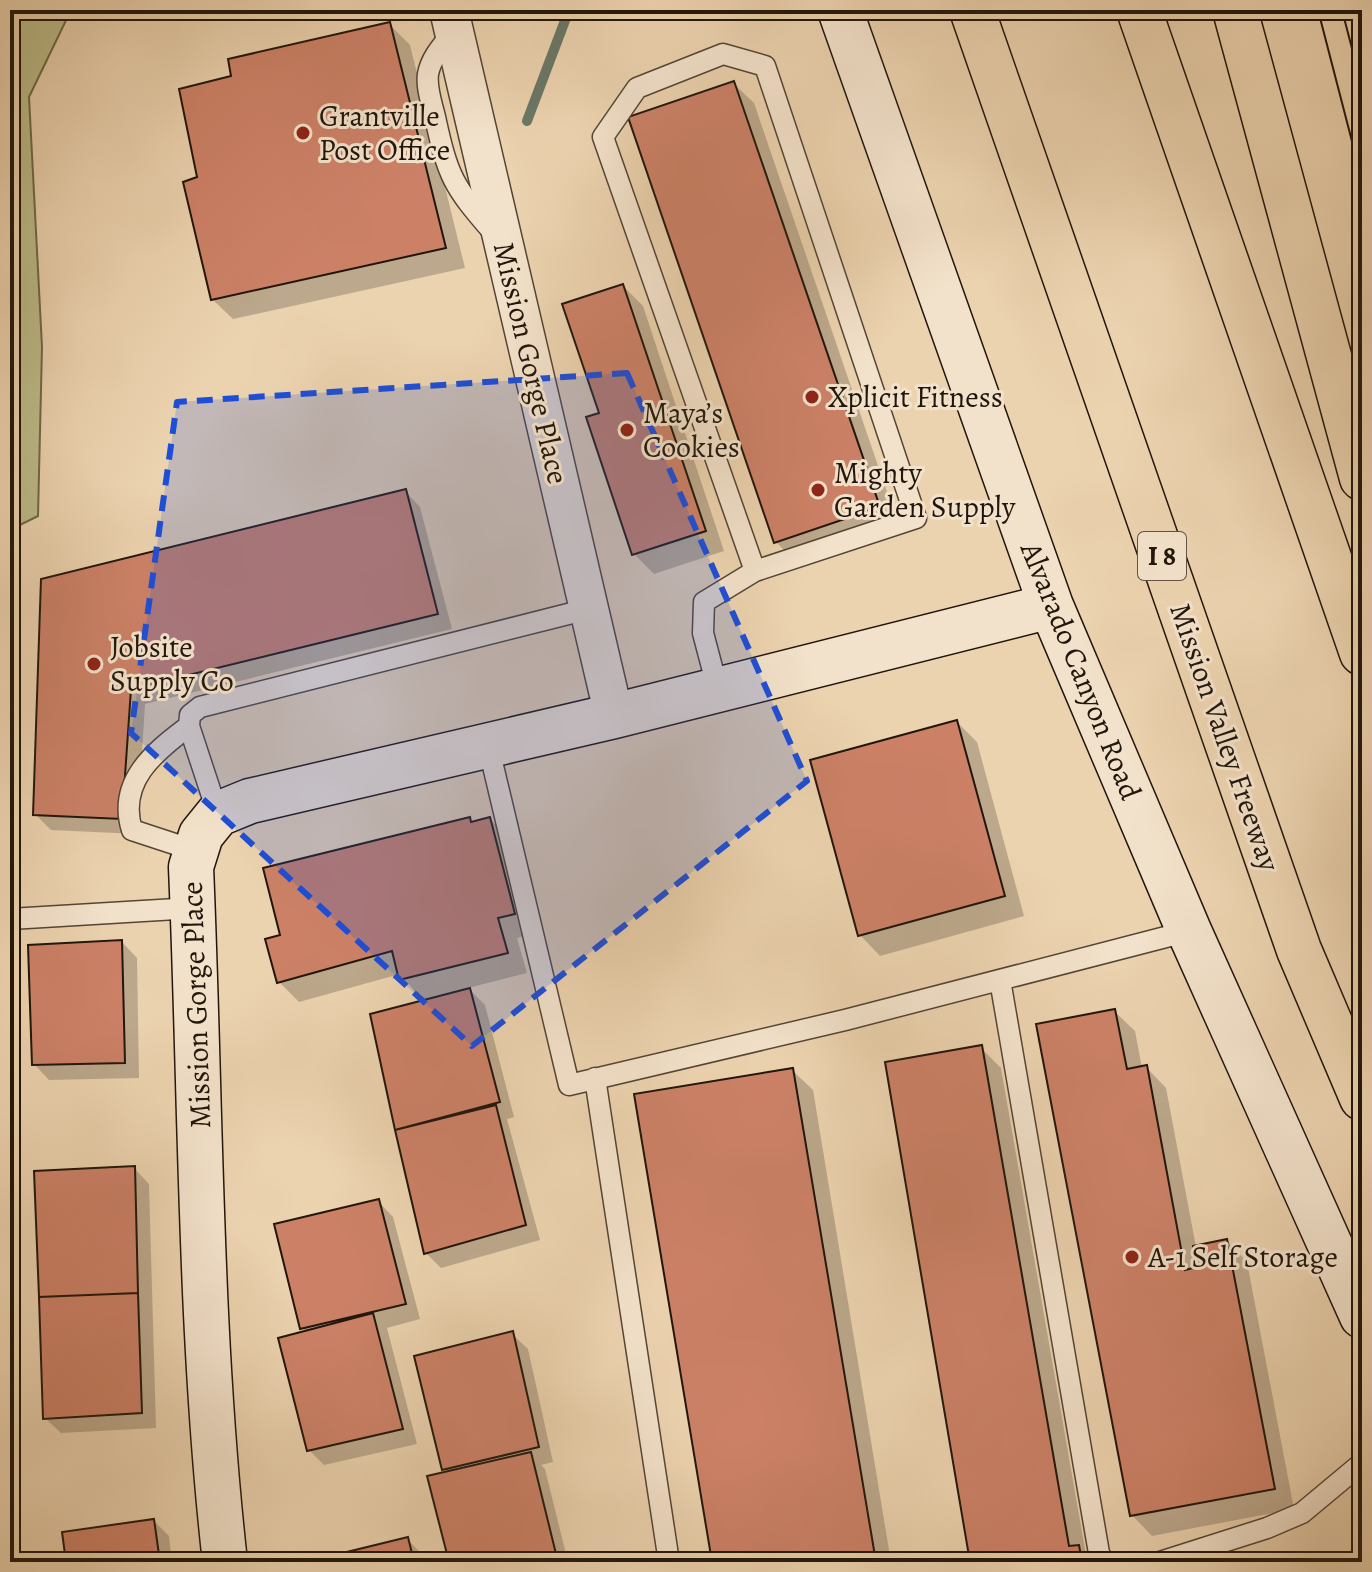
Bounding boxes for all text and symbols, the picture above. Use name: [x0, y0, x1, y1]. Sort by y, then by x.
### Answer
place label: Grantville Post Office: [319, 96, 450, 170]
marker: Grantville Post Office: [294, 124, 312, 142]
street label: Mission Gorge Place: [484, 238, 578, 488]
place label: Xplicit Fitness: [828, 377, 1003, 417]
marker: Xplicit Fitness: [803, 388, 821, 406]
place label: Maya’s Cookies: [643, 393, 740, 467]
marker: Maya’s Cookies: [618, 421, 636, 439]
place label: Mighty Garden Supply: [834, 453, 1016, 527]
marker: Mighty Garden Supply: [809, 481, 827, 499]
road number: I 8: [1138, 532, 1186, 580]
street label: Alvarado Canyon Road: [1011, 535, 1151, 807]
street label: Mission Valley Freeway: [1160, 598, 1290, 877]
place label: Jobsite Supply Co: [110, 627, 234, 701]
marker: Jobsite Supply Co: [85, 655, 103, 673]
street label: Mission Gorge Place: [172, 881, 220, 1129]
place label: A-1 Self Storage: [1147, 1237, 1338, 1277]
marker: A-1 Self Storage: [1123, 1248, 1141, 1266]

